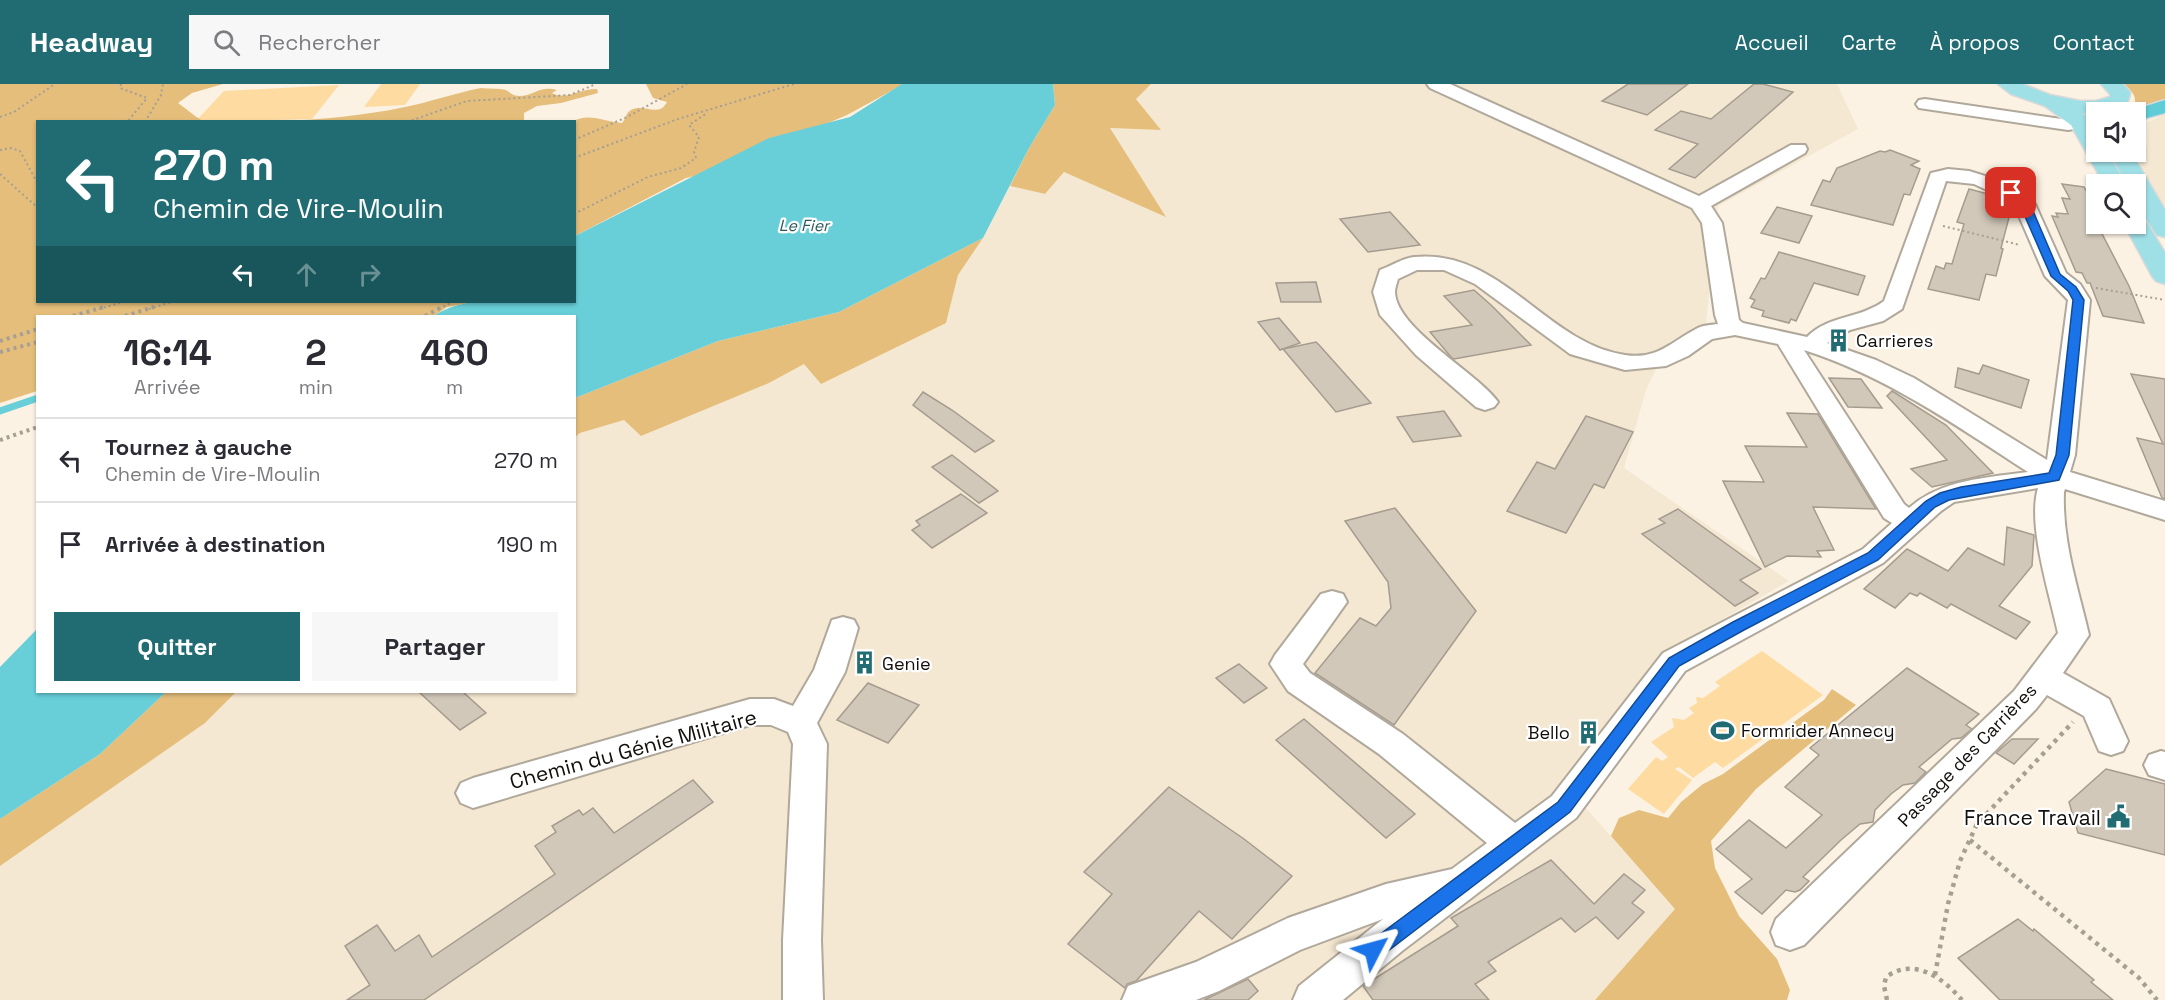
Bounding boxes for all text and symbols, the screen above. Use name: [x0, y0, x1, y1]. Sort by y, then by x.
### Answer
search box: [189, 15, 609, 69]
text: Headway: [30, 24, 153, 60]
icon: search: [210, 26, 243, 59]
text: Rechercher: [258, 28, 381, 56]
text: Accueil: [1735, 29, 1809, 56]
text: Carte: [1842, 29, 1897, 56]
text: À propos: [1930, 29, 2020, 56]
text: Contact: [2053, 29, 2135, 56]
map controls: [2086, 102, 2146, 234]
button: sound: [2086, 102, 2146, 162]
text: 270 m: [153, 139, 274, 192]
icon: left: [54, 144, 132, 222]
pin: [1985, 167, 2036, 218]
button: search: [2086, 174, 2146, 234]
icon: arrive: [1994, 176, 2027, 209]
text: Chemin de Vire-Moulin: [153, 191, 444, 226]
water label: Le Fier: [779, 215, 831, 236]
icon: left: [227, 258, 260, 291]
icon: ahead: [290, 258, 323, 291]
icon: right: [353, 258, 386, 291]
building icon: Carrieres: [1825, 327, 1851, 353]
place label: Carrieres: [1856, 329, 1933, 352]
text: 16:14: [123, 330, 212, 376]
text: 2: [305, 330, 327, 376]
text: 460: [420, 330, 489, 376]
text: Arrivée: [134, 374, 201, 400]
text: min: [299, 374, 333, 400]
text: m: [446, 374, 463, 400]
text: Tournez à gauche: [105, 433, 292, 461]
icon: left: [54, 444, 87, 477]
text: 270 m: [494, 446, 558, 474]
text: Chemin de Vire-Moulin: [105, 461, 320, 487]
icon: arrive: [54, 528, 87, 561]
text: Arrivée à destination: [105, 530, 326, 558]
text: 190 m: [497, 530, 558, 558]
button: Quitter: [54, 612, 300, 681]
button: Partager: [312, 612, 558, 681]
building icon: Genie: [851, 650, 877, 676]
place label: Genie: [882, 652, 931, 675]
street label: Passage des Carrières: [1893, 679, 2041, 831]
street label: Chemin du Génie Militaire: [507, 703, 759, 795]
sports icon: Formrider Annecy: [1710, 717, 1736, 743]
building icon: Bello: [1575, 719, 1601, 745]
place label: Formrider Annecy: [1741, 719, 1894, 742]
place label: Bello: [1528, 721, 1570, 744]
place label: France Travail: [1964, 804, 2101, 831]
public building icon: France Travail: [2106, 804, 2132, 830]
position arrow: [1341, 918, 1405, 982]

